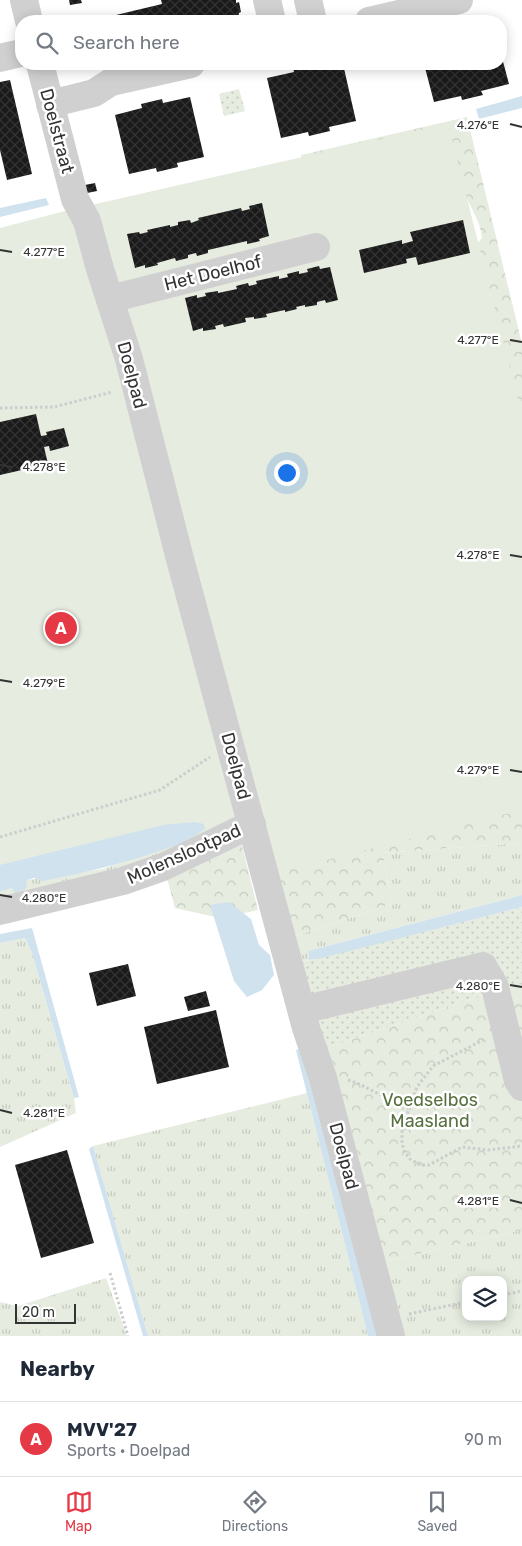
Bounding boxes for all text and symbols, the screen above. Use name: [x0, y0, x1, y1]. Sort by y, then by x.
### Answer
search box: [15, 15, 507, 70]
icon: search: [33, 29, 61, 57]
text: Search here: [73, 31, 180, 54]
street label: Doelstraat: [35, 86, 79, 176]
text: 4.276°E: [457, 118, 499, 132]
text: 4.277°E: [23, 245, 65, 259]
street label: Het Doelhof: [162, 250, 264, 296]
text: 4.277°E: [457, 333, 499, 347]
street label: Doelpad: [113, 339, 151, 411]
text: 4.278°E: [22, 460, 66, 474]
your location: [274, 460, 300, 486]
text: 4.278°E: [456, 548, 500, 562]
pin: A: [45, 609, 77, 647]
text: 4.279°E: [23, 676, 65, 690]
street label: Doelpad: [217, 730, 255, 802]
text: 4.279°E: [457, 763, 499, 777]
street label: Molenslootpad: [124, 819, 244, 889]
text: 4.280°E: [22, 891, 66, 905]
text: 4.280°E: [456, 979, 500, 993]
park label: Voedselbos Maasland: [382, 1089, 478, 1132]
text: 4.281°E: [23, 1106, 65, 1120]
street label: Doelpad: [325, 1120, 363, 1192]
text: 4.281°E: [457, 1194, 499, 1208]
map controls: [462, 1276, 507, 1321]
button: layers: [462, 1276, 507, 1321]
scale bar: [15, 1301, 76, 1324]
text: 20 m: [22, 1304, 55, 1321]
text: Nearby: [20, 1356, 95, 1381]
text: MVV'27: [67, 1418, 137, 1441]
text: A: [30, 1430, 42, 1449]
text: 90 m: [464, 1430, 502, 1449]
text: Sports · Doelpad: [67, 1441, 190, 1460]
tab: Map: [65, 1488, 93, 1535]
tab: Directions: [222, 1488, 288, 1535]
tab: Saved: [417, 1488, 457, 1535]

